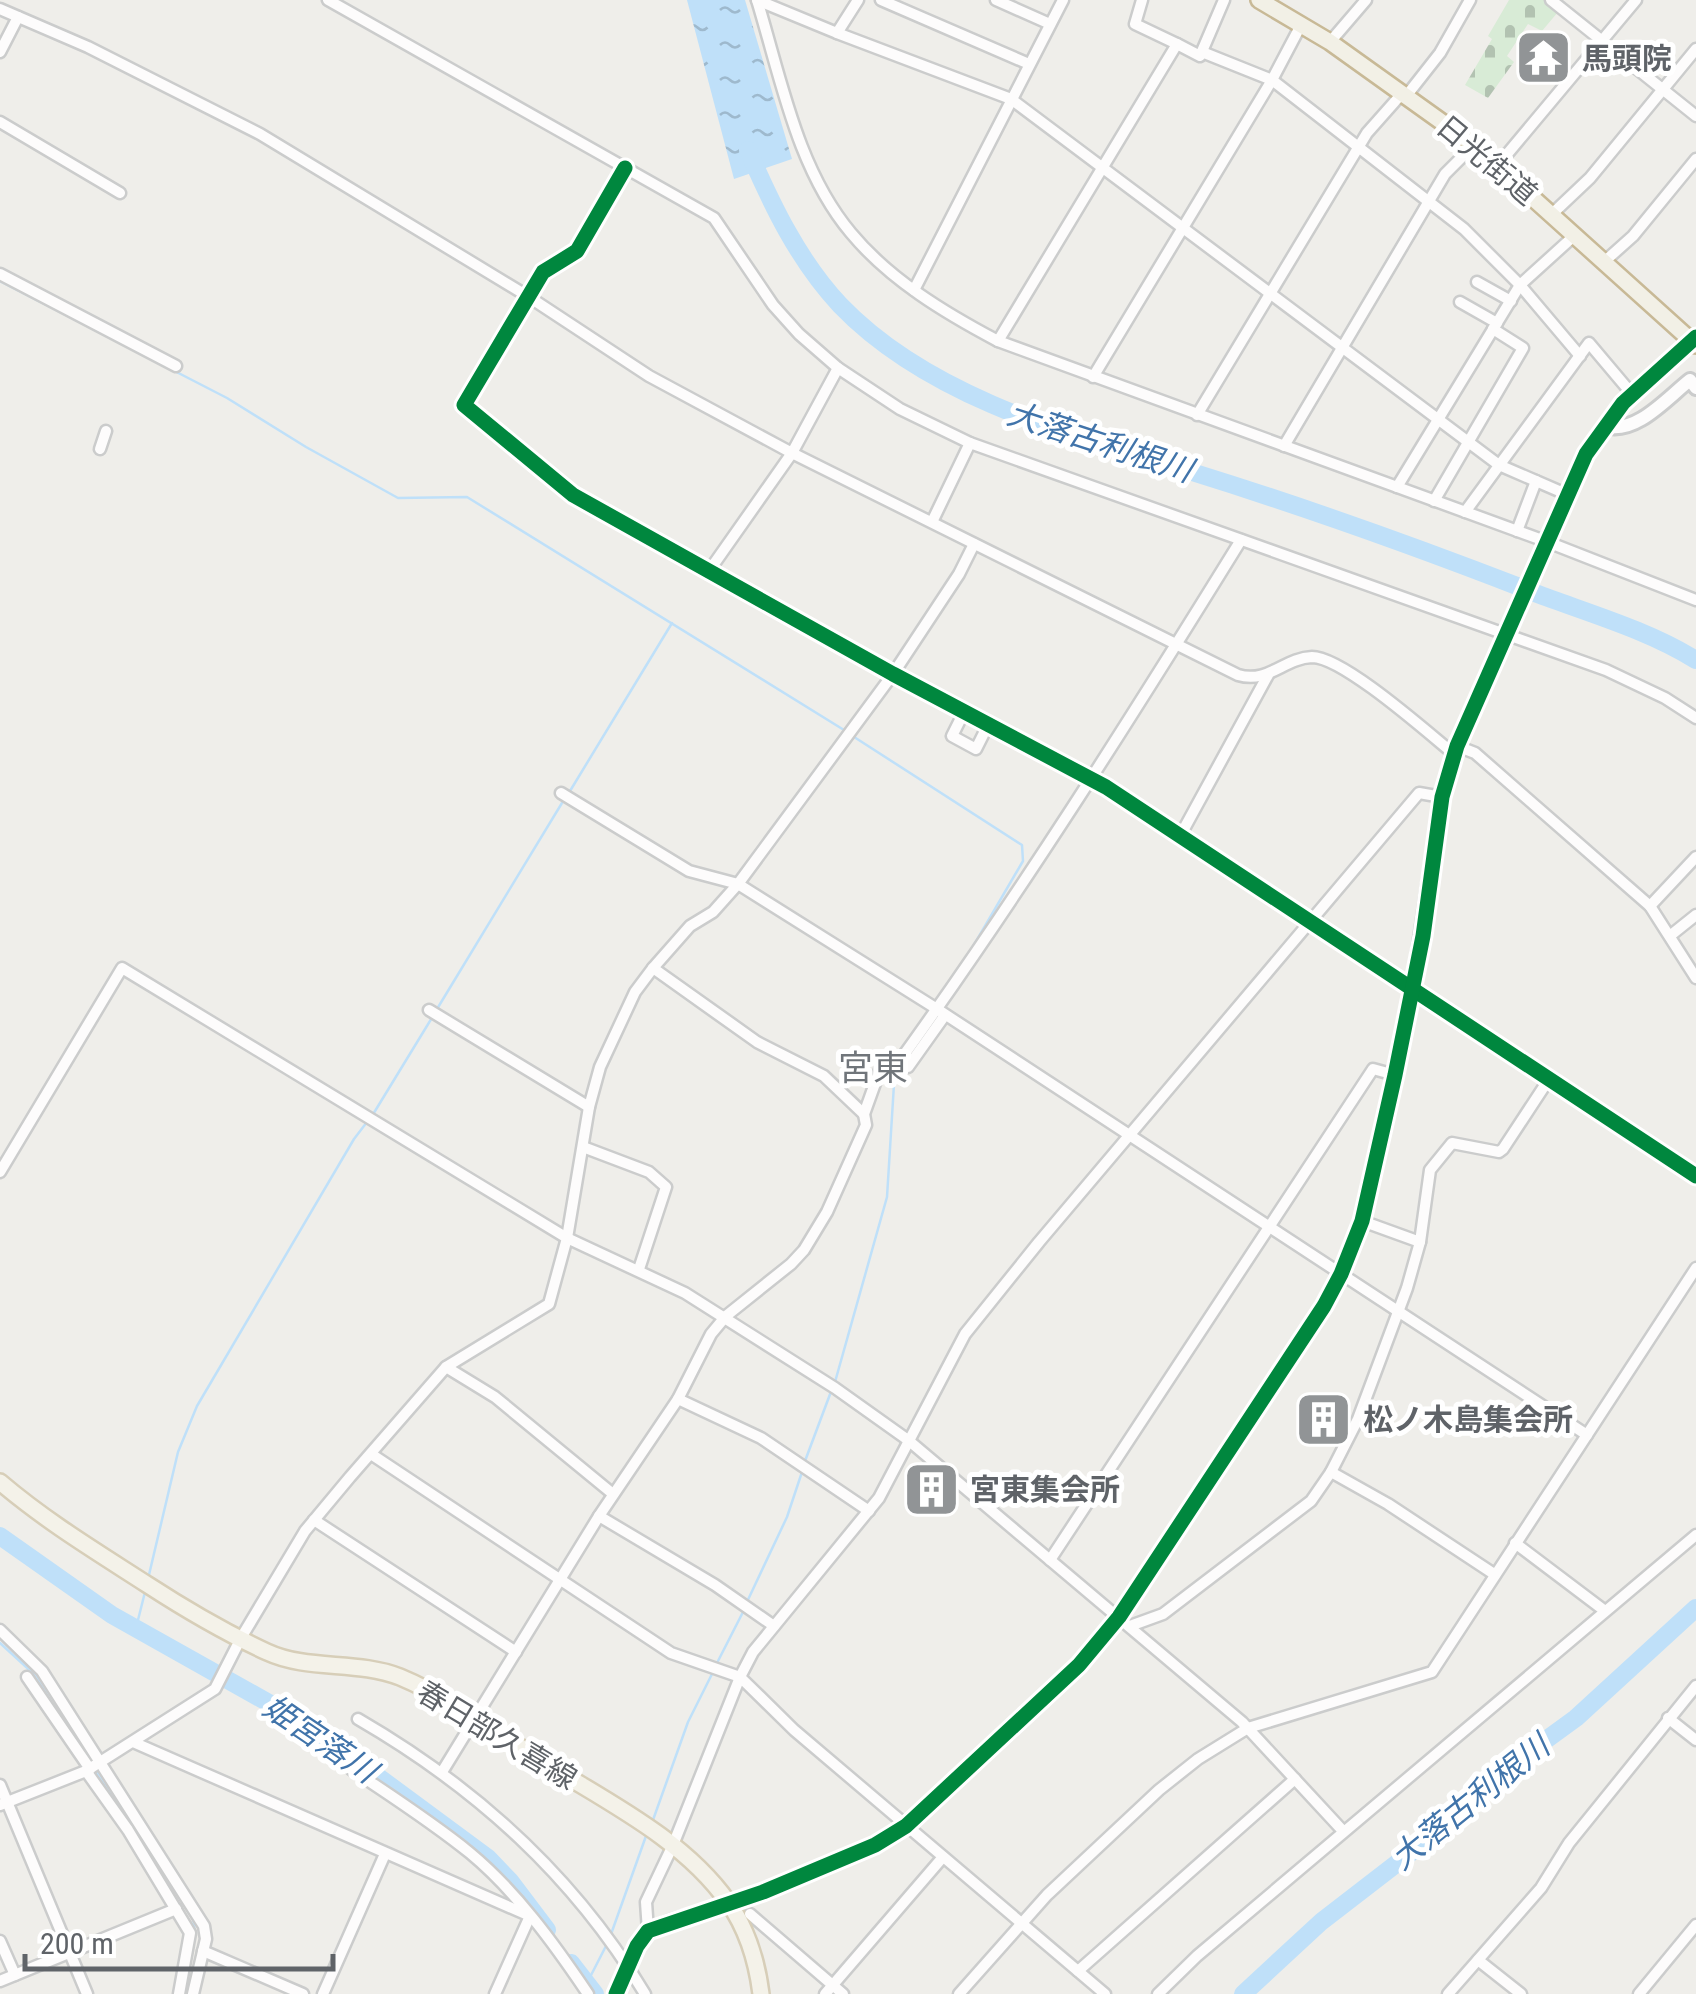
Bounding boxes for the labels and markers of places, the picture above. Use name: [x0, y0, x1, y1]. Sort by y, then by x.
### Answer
temple icon: 馬頭院: [1513, 28, 1573, 88]
place label: 馬頭院: [1582, 41, 1672, 76]
building icon: 松ノ木島集会所: [1294, 1389, 1354, 1449]
place label: 松ノ木島集会所: [1363, 1402, 1573, 1437]
building icon: 宮東集会所: [901, 1459, 961, 1519]
place label: 宮東集会所: [970, 1472, 1120, 1507]

